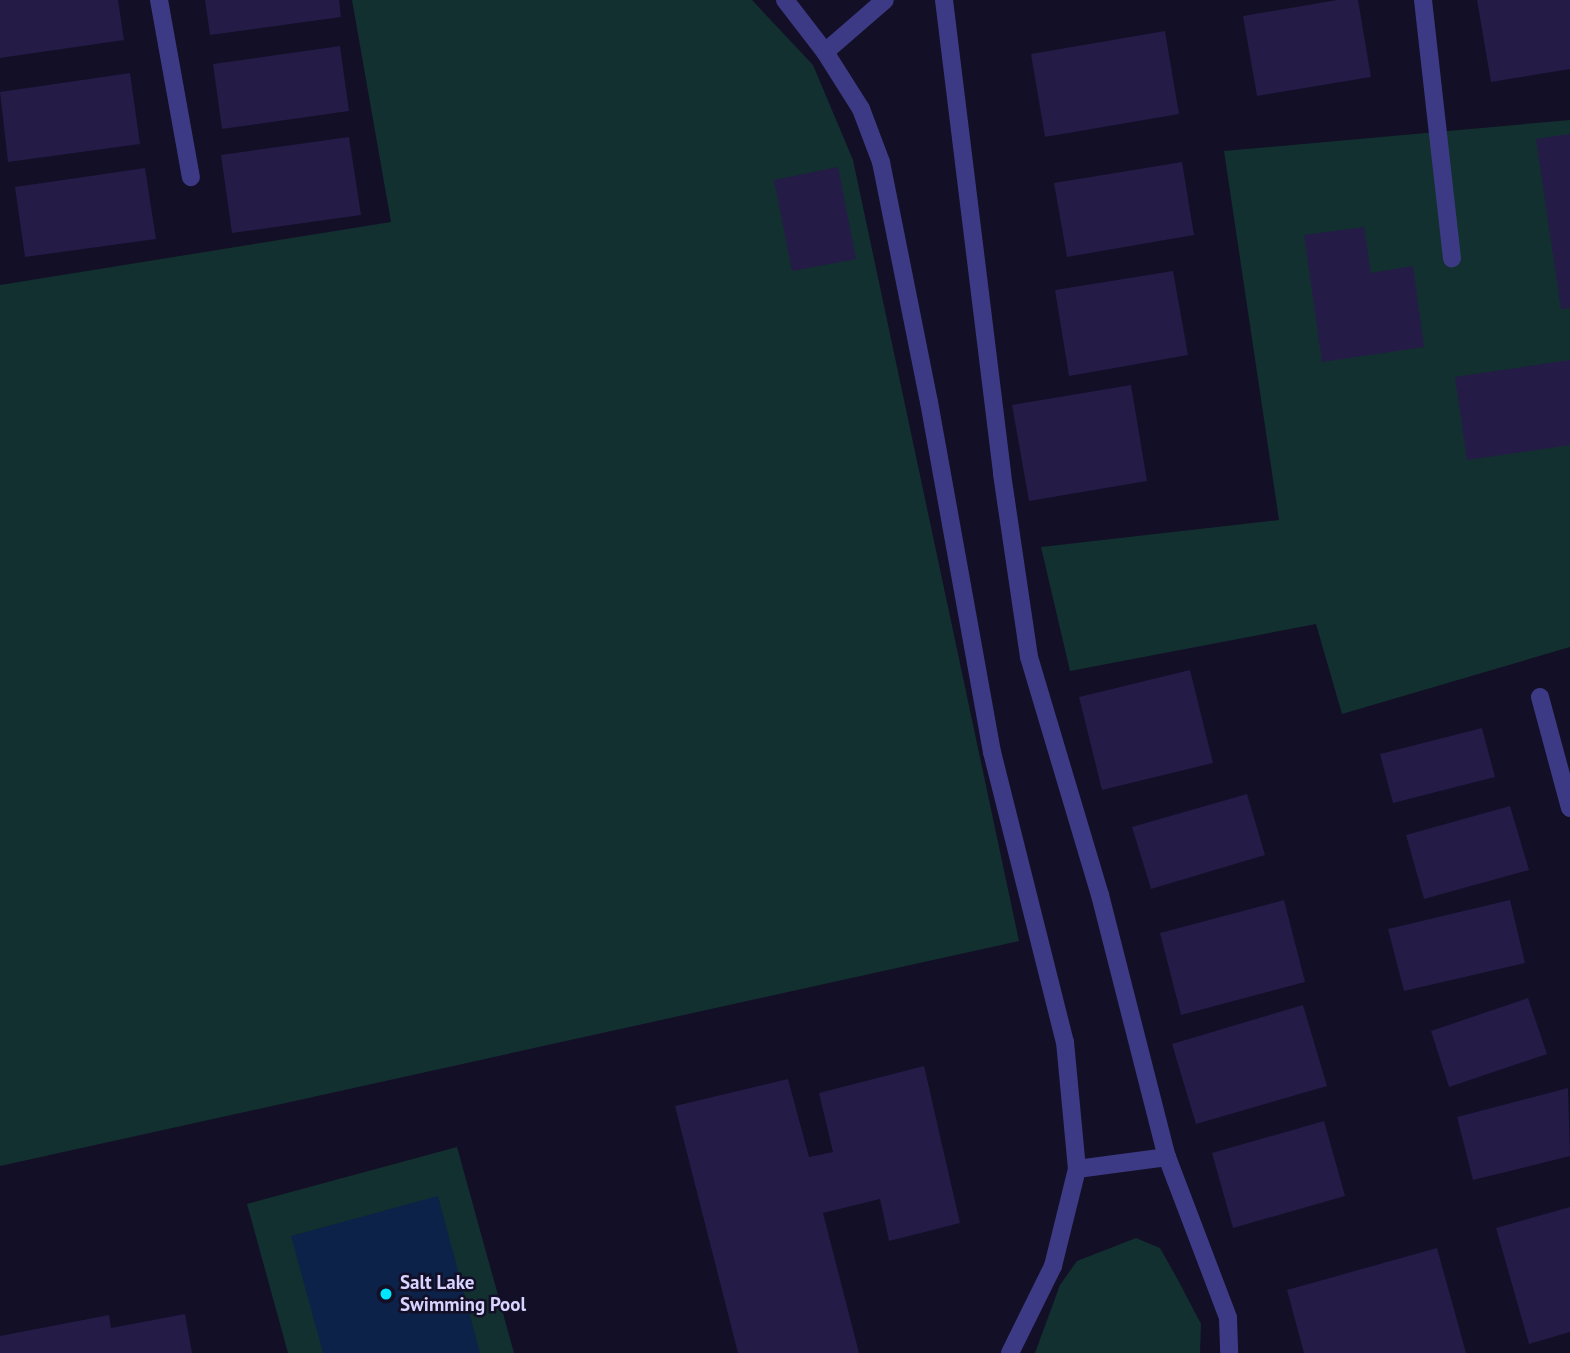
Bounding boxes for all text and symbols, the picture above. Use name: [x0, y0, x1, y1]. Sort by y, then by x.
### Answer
place label: Salt Lake Swimming Pool: [400, 1272, 526, 1316]
marker: Salt Lake Swimming Pool: [378, 1286, 394, 1302]

